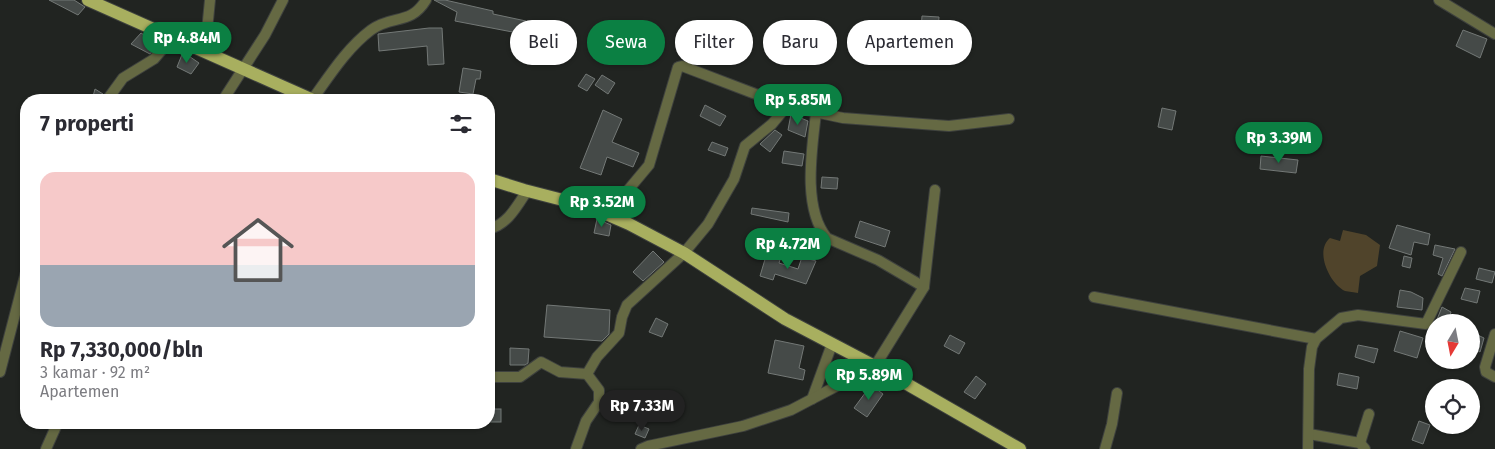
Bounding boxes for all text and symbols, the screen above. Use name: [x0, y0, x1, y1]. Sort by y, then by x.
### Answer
chip: Beli: [510, 20, 577, 65]
chip: Sewa: [587, 20, 665, 65]
chip: Filter: [675, 20, 753, 65]
chip: Baru: [763, 20, 837, 65]
chip: Apartemen: [847, 20, 972, 65]
pin: Rp 4.84M: [135, 22, 239, 64]
text: Rp 4.84M: [153, 28, 221, 47]
pin: Rp 5.85M: [746, 84, 850, 126]
text: Rp 5.85M: [765, 90, 831, 109]
icon: filters: [447, 110, 475, 138]
text: 7 properti: [40, 111, 134, 137]
pin: Rp 3.39M: [1227, 121, 1331, 164]
text: Rp 3.39M: [1246, 128, 1312, 147]
pin: Rp 3.52M: [550, 186, 654, 228]
text: Rp 3.52M: [570, 192, 634, 211]
icon: home: [213, 205, 303, 295]
pin: Rp 4.72M: [736, 228, 840, 270]
text: Rp 4.72M: [756, 234, 820, 253]
north arrow: [1425, 314, 1480, 369]
map controls: [1425, 314, 1480, 434]
text: Rp 7,330,000/bln: [40, 337, 203, 363]
pin: Rp 5.89M: [817, 358, 921, 401]
text: 3 kamar · 92 m²: [40, 363, 150, 382]
text: Rp 5.89M: [836, 365, 902, 384]
button: locate: [1425, 379, 1480, 434]
text: Apartemen: [40, 382, 119, 401]
pin: Rp 7.33M: [590, 390, 694, 432]
text: Rp 7.33M: [610, 396, 674, 415]

